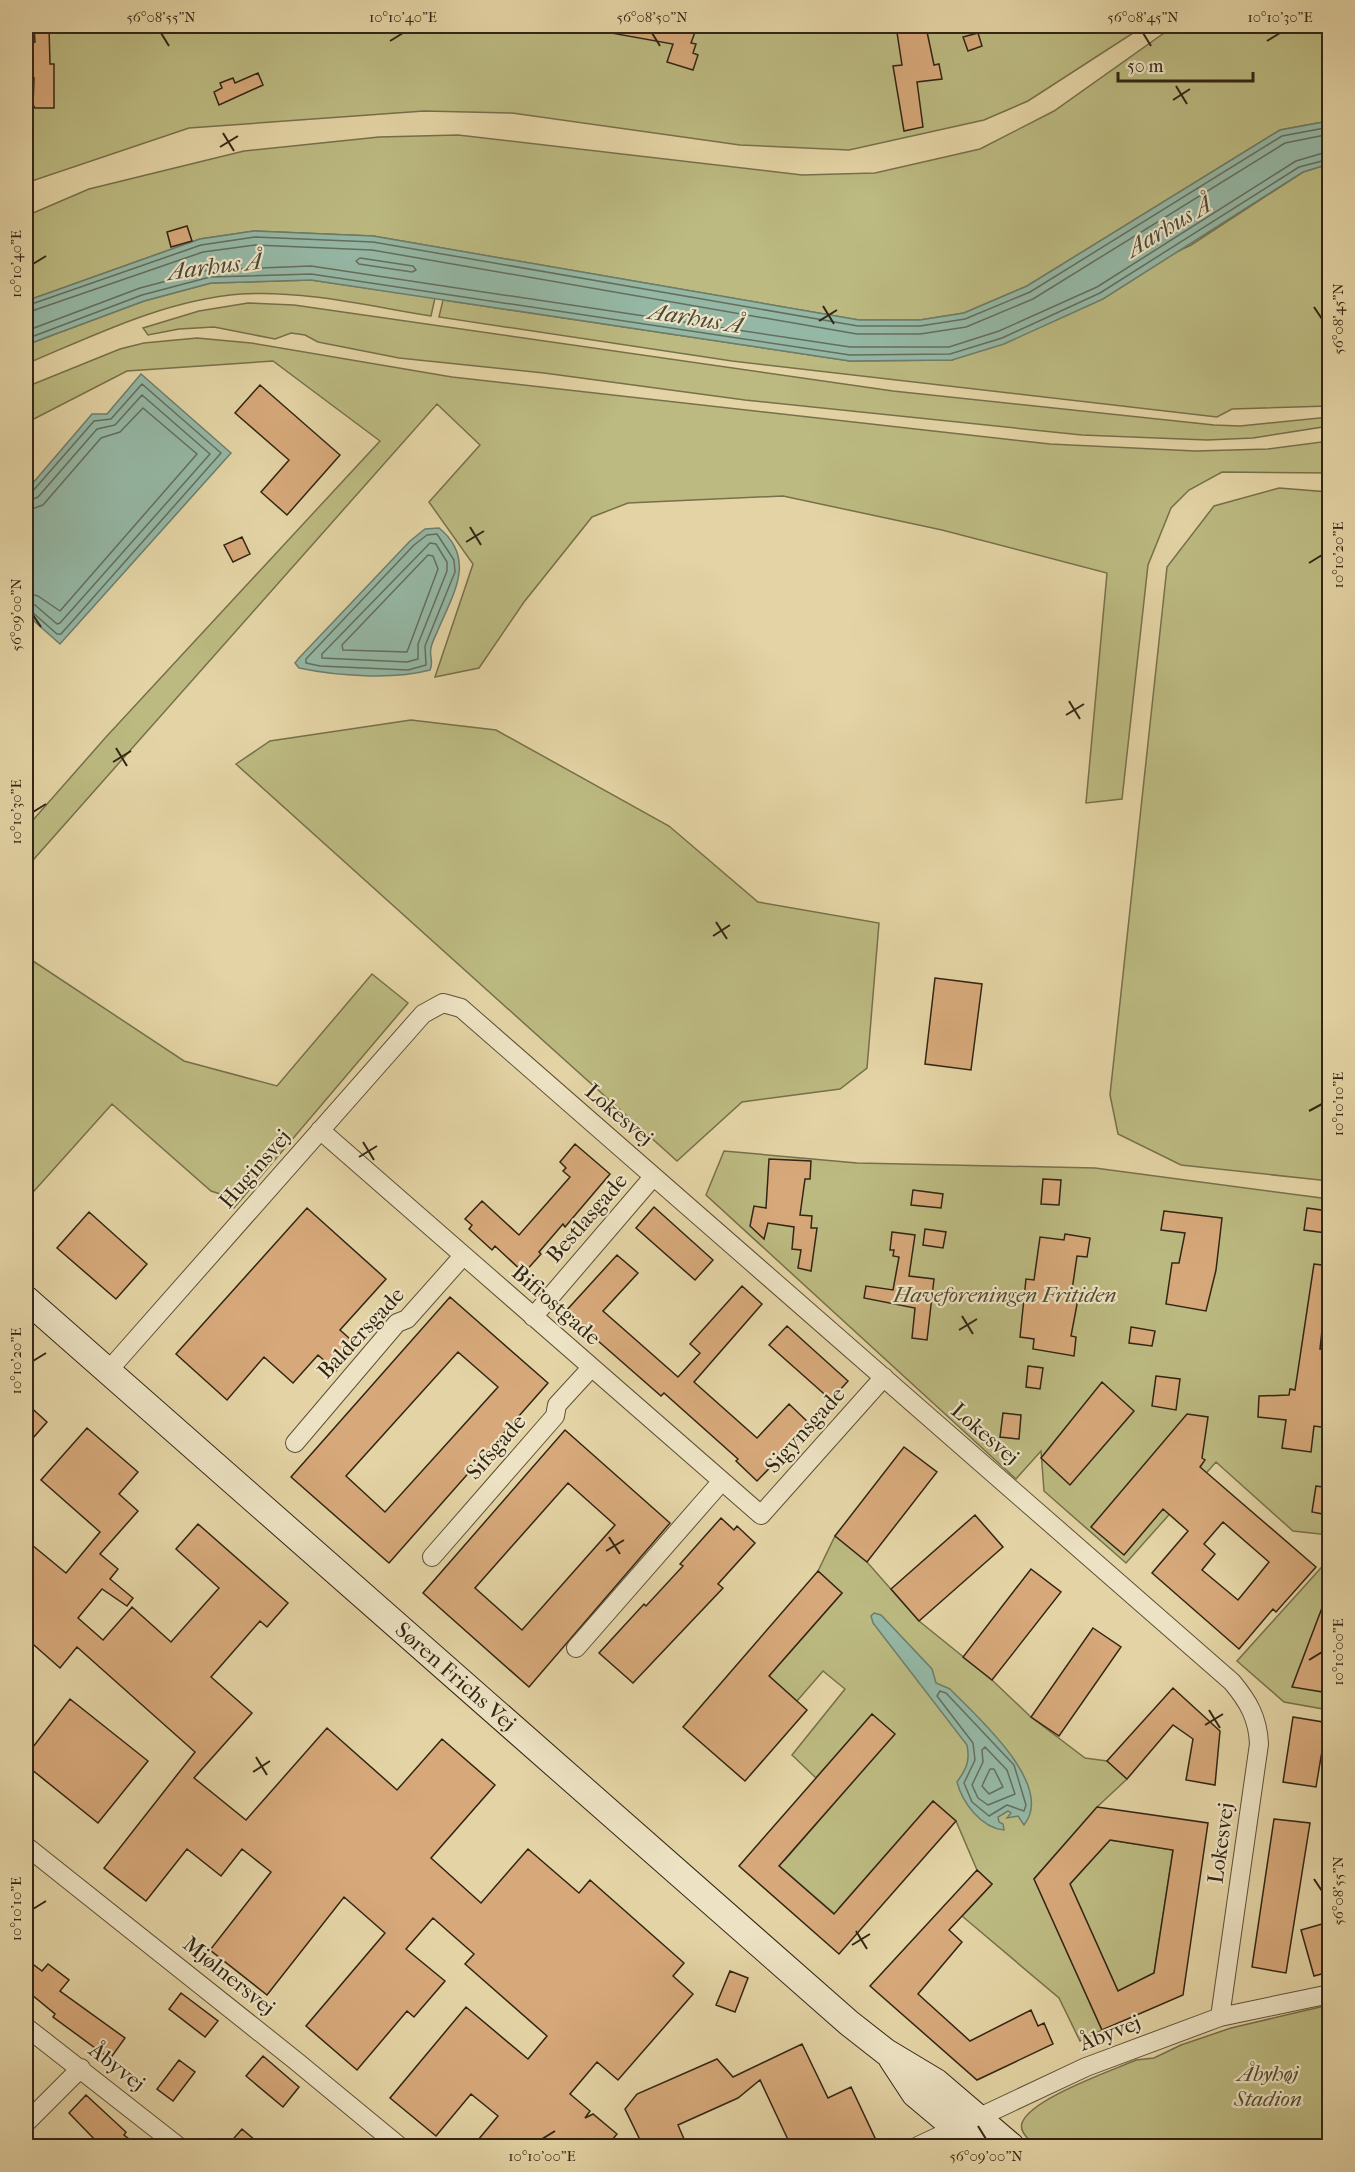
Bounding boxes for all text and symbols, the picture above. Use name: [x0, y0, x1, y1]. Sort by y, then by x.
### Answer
text: 56°08'55"N: [126, 8, 196, 26]
text: 10°10'40"E: [369, 8, 437, 26]
text: 56°08'50"N: [616, 8, 688, 26]
text: 56°08'45"N: [1107, 8, 1179, 26]
text: 10°10'30"E: [1247, 8, 1313, 26]
scale bar: [1118, 45, 1253, 83]
text: 50 m: [1127, 56, 1164, 77]
water label: Aarhus Å: [1119, 188, 1219, 264]
text: 10°10'40"E: [7, 230, 25, 298]
water label: Aarhus Å: [163, 246, 266, 286]
text: 56°08'45"N: [1329, 283, 1347, 355]
water label: Aarhus Å: [644, 296, 747, 340]
text: 10°10'20"E: [1329, 522, 1347, 588]
text: 56°09'00"N: [7, 578, 25, 652]
text: 10°10'30"E: [7, 779, 25, 845]
text: 10°10'10"E: [1329, 1072, 1347, 1136]
street label: Lokesvej: [580, 1078, 658, 1152]
street label: Huginsvej: [214, 1124, 296, 1214]
street label: Bestlasgade: [541, 1168, 633, 1268]
street label: Bifrostgade: [506, 1259, 606, 1351]
street label: Baldersgade: [312, 1282, 410, 1384]
park label: Haveforeningen Fritiden: [892, 1282, 1117, 1308]
text: 10°10'20"E: [7, 1328, 25, 1394]
street label: Sigynsgade: [760, 1382, 850, 1478]
street label: Lokesvej: [946, 1397, 1024, 1471]
street label: Sifsgade: [461, 1409, 531, 1485]
street label: Søren Frichs Vej: [390, 1617, 521, 1737]
text: 10°10'00"E: [1329, 1618, 1347, 1686]
street label: Lokesvej: [1202, 1801, 1240, 1885]
text: 56°08'55"N: [1329, 1856, 1347, 1926]
text: 10°10'10"E: [7, 1877, 25, 1941]
street label: Mjølnersvej: [178, 1931, 280, 2021]
street label: Åbyvej: [1074, 2008, 1145, 2057]
street label: Åbyvej: [83, 2036, 151, 2097]
park label: Åbyhøj Stadion: [1233, 2061, 1302, 2112]
text: 10°10'00"E: [508, 2147, 576, 2165]
text: 56°09'00"N: [949, 2147, 1023, 2165]

